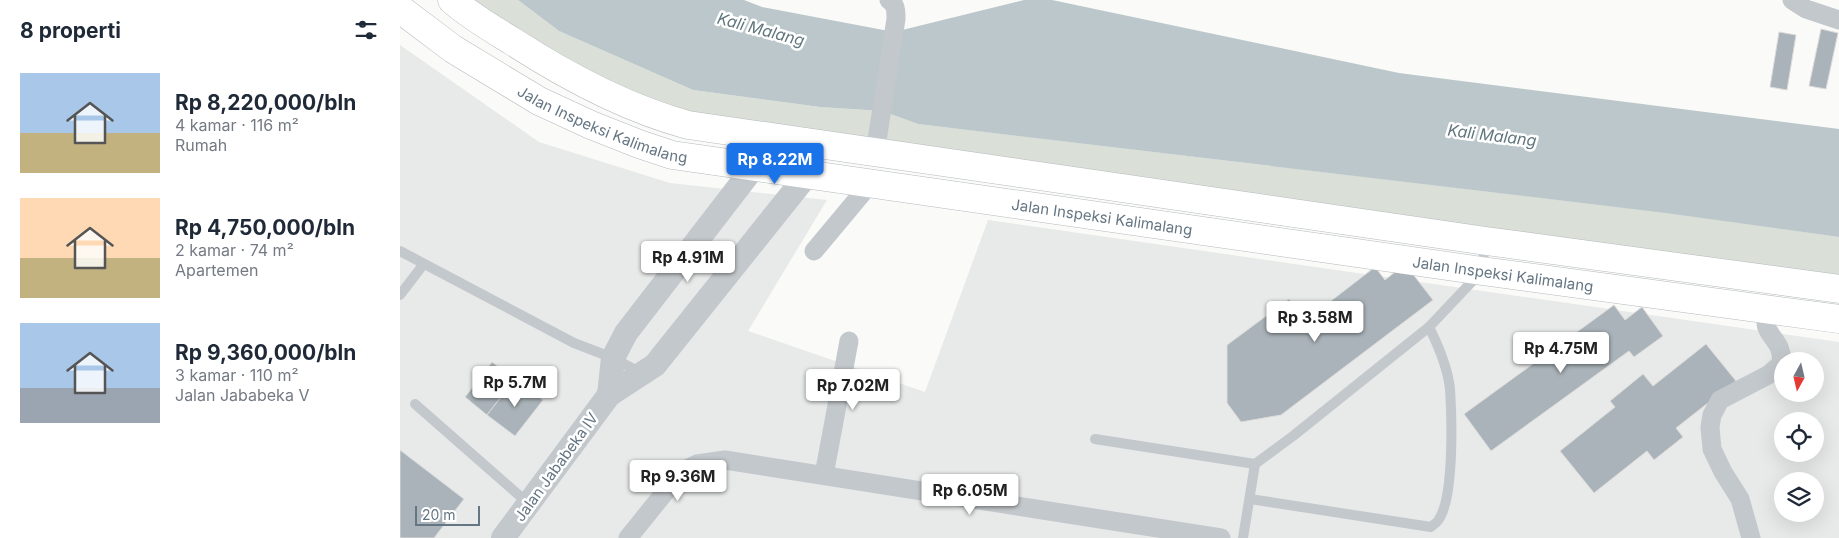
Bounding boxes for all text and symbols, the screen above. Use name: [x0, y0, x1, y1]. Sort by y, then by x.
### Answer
water label: Kali Malang: [715, 8, 807, 50]
icon: filters: [352, 16, 380, 44]
text: 8 properti: [20, 18, 121, 43]
street label: Jalan Inspeksi Kalimalang: [514, 81, 689, 167]
text: Rp 8,220,000/bln: [175, 90, 356, 115]
icon: home: [60, 93, 120, 153]
text: 4 kamar · 116 m²: [175, 115, 299, 135]
water label: Kali Malang: [1446, 120, 1538, 150]
text: Rumah: [175, 135, 227, 155]
pin: Rp 8.22M: [723, 142, 827, 185]
text: Rp 8.22M: [738, 149, 812, 169]
street label: Jalan Inspeksi Kalimalang: [1010, 194, 1194, 239]
text: Rp 4,750,000/bln: [175, 215, 355, 240]
icon: home: [60, 218, 120, 278]
text: 2 kamar · 74 m²: [175, 240, 294, 260]
pin: Rp 4.91M: [636, 240, 740, 283]
text: Rp 4.91M: [652, 247, 724, 267]
street label: Jalan Inspeksi Kalimalang: [1411, 252, 1595, 295]
text: Apartemen: [175, 260, 258, 280]
pin: Rp 3.58M: [1263, 300, 1367, 343]
text: Rp 3.58M: [1277, 307, 1353, 327]
pin: Rp 4.75M: [1509, 332, 1613, 374]
text: Rp 4.75M: [1524, 338, 1598, 358]
text: Rp 9,360,000/bln: [175, 340, 356, 365]
icon: home: [60, 343, 120, 403]
north arrow: [1774, 352, 1824, 402]
map controls: [1774, 352, 1824, 522]
text: 3 kamar · 110 m²: [175, 365, 298, 385]
pin: Rp 5.7M: [469, 366, 561, 408]
pin: Rp 7.02M: [801, 368, 905, 411]
text: Rp 5.7M: [483, 372, 547, 392]
text: Rp 7.02M: [817, 375, 889, 395]
text: Jalan Jababeka V: [175, 385, 309, 405]
street label: Jalan Jababeka IV: [510, 409, 602, 525]
button: locate: [1774, 412, 1824, 462]
pin: Rp 9.36M: [626, 460, 730, 502]
text: Rp 9.36M: [641, 466, 715, 486]
button: layers: [1774, 472, 1824, 522]
pin: Rp 6.05M: [918, 474, 1022, 516]
text: Rp 6.05M: [932, 480, 1008, 500]
scale bar: [415, 503, 480, 526]
text: 20 m: [422, 506, 456, 523]

